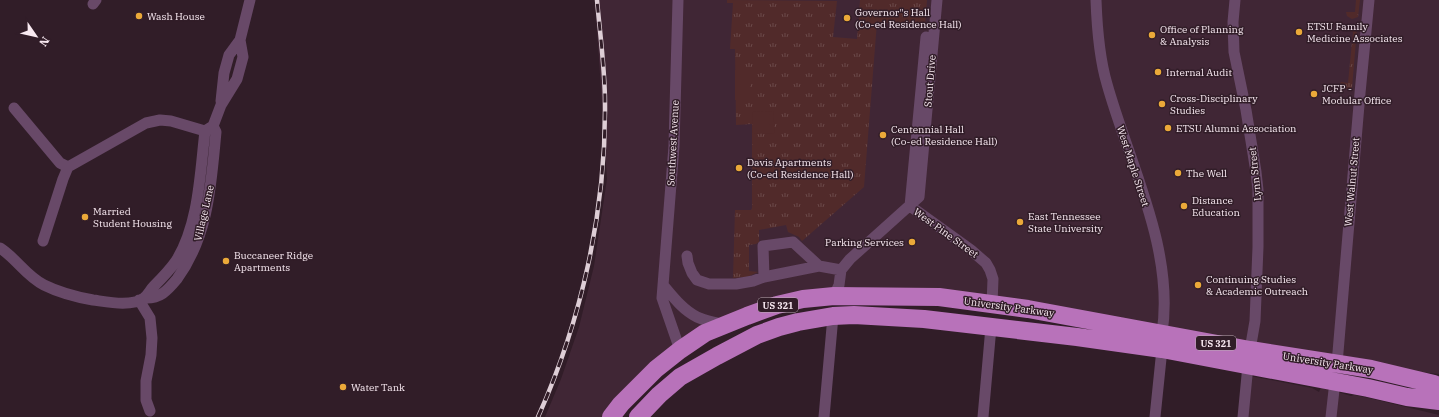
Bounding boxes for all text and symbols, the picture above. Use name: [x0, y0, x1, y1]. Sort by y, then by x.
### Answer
place label: Governor"s Hall (Co-ed Residence Hall): [855, 6, 962, 31]
place label: Wash House: [147, 10, 205, 23]
marker: Wash House: [134, 11, 144, 21]
marker: Governor"s Hall (Co-ed Residence Hall): [842, 13, 852, 23]
north arrow: [16, 16, 56, 56]
place label: ETSU Family Medicine Associates: [1307, 20, 1403, 45]
place label: Office of Planning & Analysis: [1160, 23, 1244, 48]
marker: ETSU Family Medicine Associates: [1294, 27, 1304, 37]
marker: Office of Planning & Analysis: [1147, 30, 1157, 40]
text: N: [36, 34, 53, 49]
street label: Stout Drive: [921, 54, 939, 108]
place label: Internal Audit: [1166, 66, 1232, 79]
marker: Internal Audit: [1153, 67, 1163, 77]
place label: JCFP - Modular Office: [1322, 82, 1391, 107]
marker: JCFP - Modular Office: [1309, 89, 1319, 99]
place label: Cross-Disciplinary Studies: [1170, 92, 1258, 117]
marker: Cross-Disciplinary Studies: [1157, 99, 1167, 109]
street label: Southwest Avenue: [664, 100, 682, 186]
place label: ETSU Alumni Association: [1176, 122, 1297, 135]
place label: Centennial Hall (Co-ed Residence Hall): [891, 123, 998, 148]
marker: ETSU Alumni Association: [1163, 123, 1173, 133]
street label: West Maple Street: [1114, 124, 1152, 209]
marker: Centennial Hall (Co-ed Residence Hall): [878, 130, 888, 140]
street label: West Walnut Street: [1342, 136, 1362, 227]
street label: Lynn Street: [1246, 146, 1264, 202]
place label: Davis Apartments (Co-ed Residence Hall): [747, 156, 854, 181]
marker: Davis Apartments (Co-ed Residence Hall): [734, 163, 744, 173]
place label: The Well: [1186, 167, 1227, 180]
marker: The Well: [1173, 168, 1183, 178]
street label: Village Lane: [191, 184, 217, 242]
place label: Distance Education: [1192, 194, 1240, 219]
marker: Distance Education: [1179, 201, 1189, 211]
place label: Married Student Housing: [93, 205, 172, 230]
street label: West Pine Street: [911, 205, 981, 261]
place label: East Tennessee State University: [1028, 210, 1103, 235]
marker: Married Student Housing: [80, 212, 90, 222]
marker: East Tennessee State University: [1015, 217, 1025, 227]
place label: Parking Services: [825, 236, 904, 249]
marker: Parking Services: [907, 237, 917, 247]
place label: Buccaneer Ridge Apartments: [234, 249, 313, 274]
marker: Buccaneer Ridge Apartments: [221, 256, 231, 266]
place label: Continuing Studies & Academic Outreach: [1206, 273, 1308, 298]
marker: Continuing Studies & Academic Outreach: [1193, 280, 1203, 290]
street label: University Parkway: [963, 294, 1056, 320]
road number: US 321: [758, 298, 798, 312]
road number: US 321: [1196, 336, 1236, 350]
street label: University Parkway: [1282, 349, 1375, 377]
place label: Water Tank: [351, 381, 405, 394]
marker: Water Tank: [338, 382, 348, 392]

